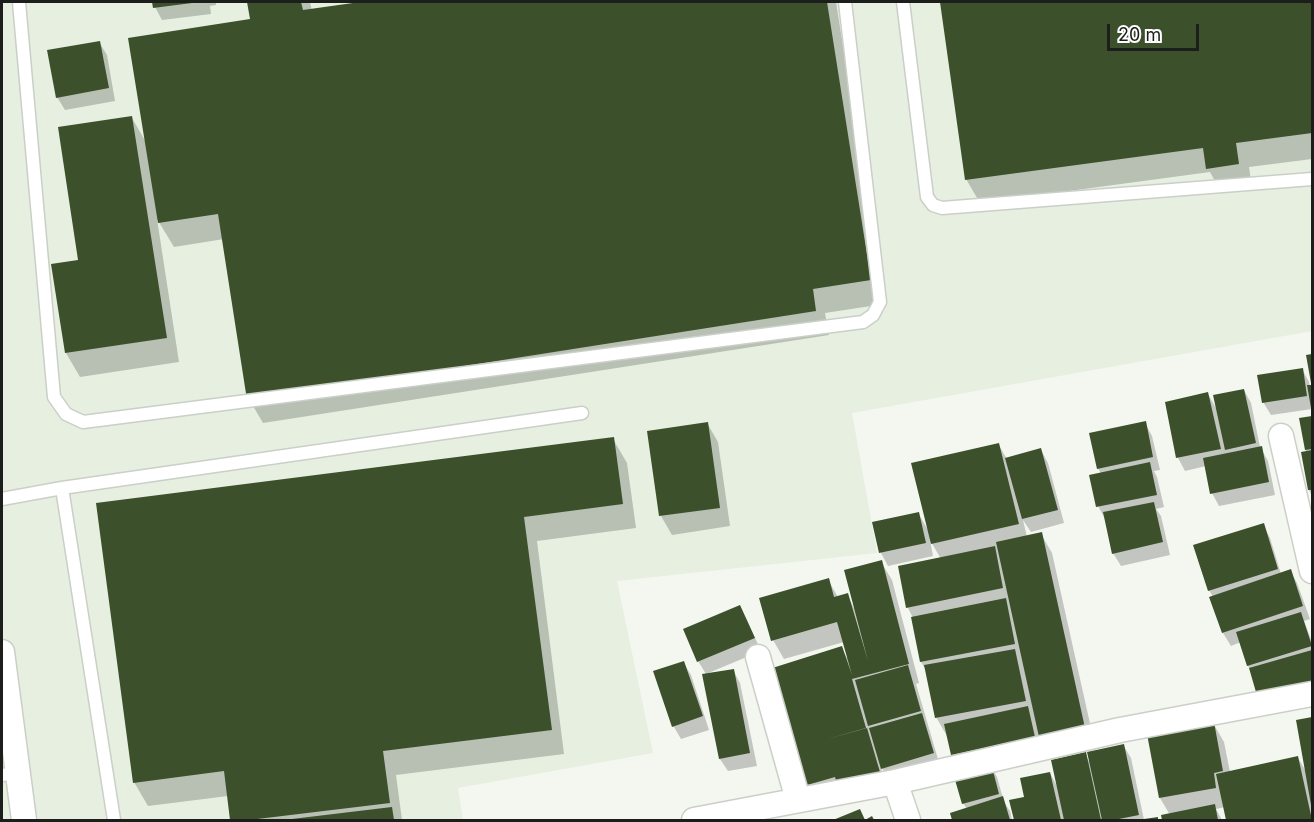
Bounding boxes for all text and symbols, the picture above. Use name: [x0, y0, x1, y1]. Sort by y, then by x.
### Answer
scale bar: [1110, 12, 1202, 50]
text: 20 m: [1118, 24, 1161, 45]

